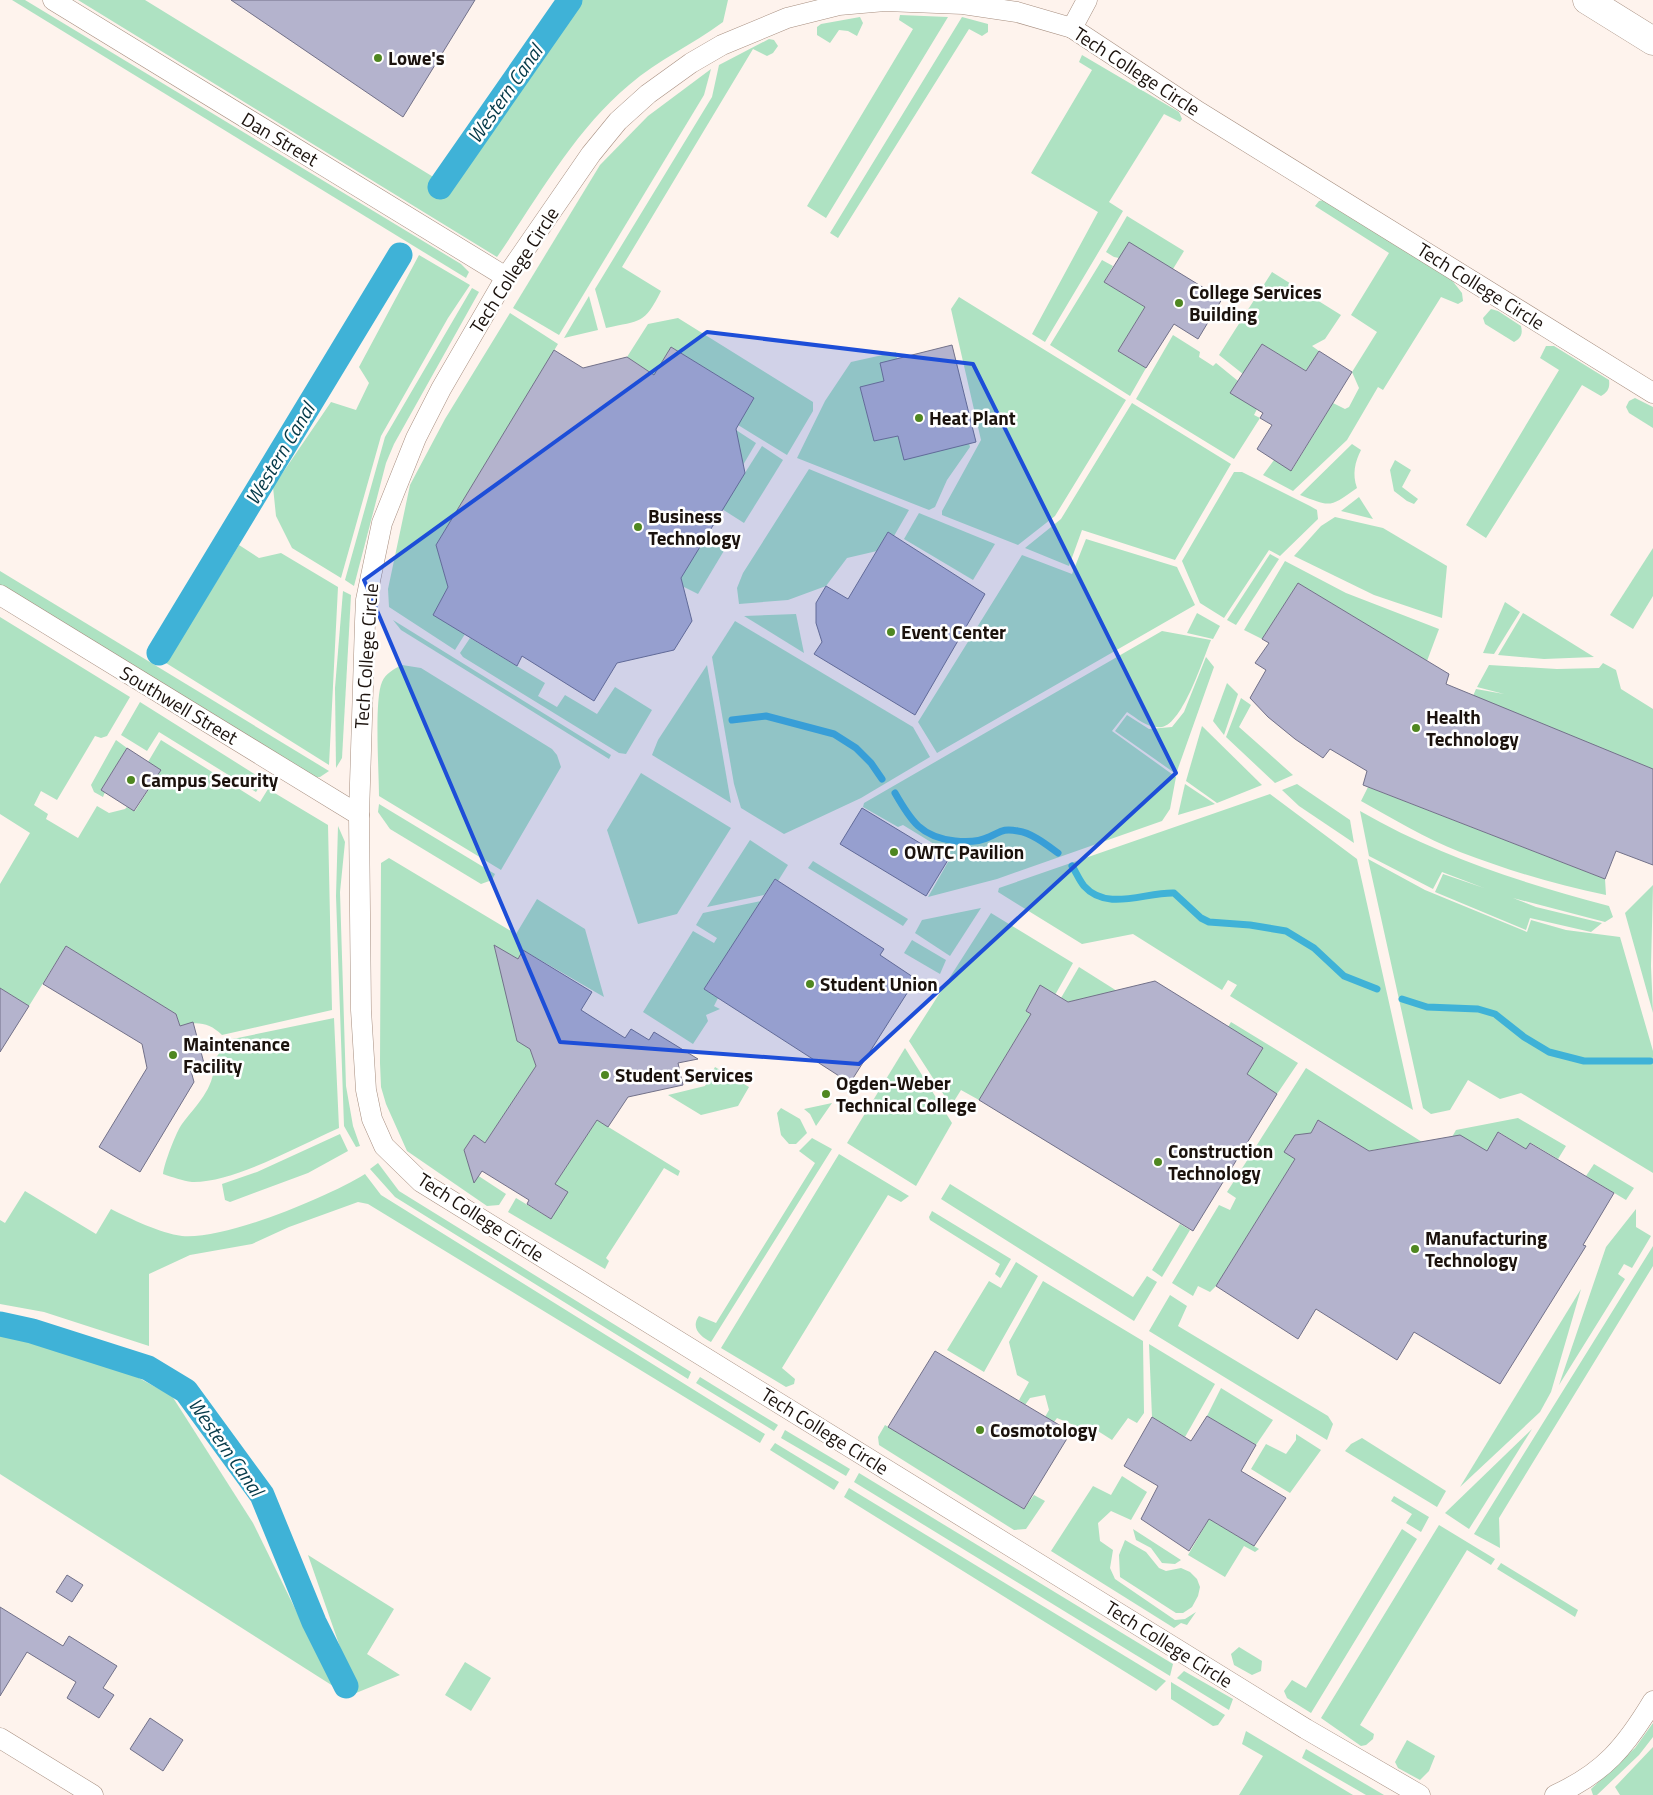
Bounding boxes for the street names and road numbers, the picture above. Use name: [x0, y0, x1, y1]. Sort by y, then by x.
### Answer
street label: Tech College Circle: [1068, 19, 1206, 122]
street label: Dan Street: [236, 104, 324, 173]
street label: Tech College Circle: [462, 201, 565, 339]
street label: Tech College Circle: [1412, 235, 1551, 336]
street label: Tech College Circle: [346, 582, 385, 730]
street label: Southwell Street: [115, 658, 244, 751]
street label: Tech College Circle: [412, 1165, 550, 1268]
street label: Tech College Circle: [756, 1380, 895, 1481]
street label: Tech College Circle: [1100, 1593, 1239, 1694]

